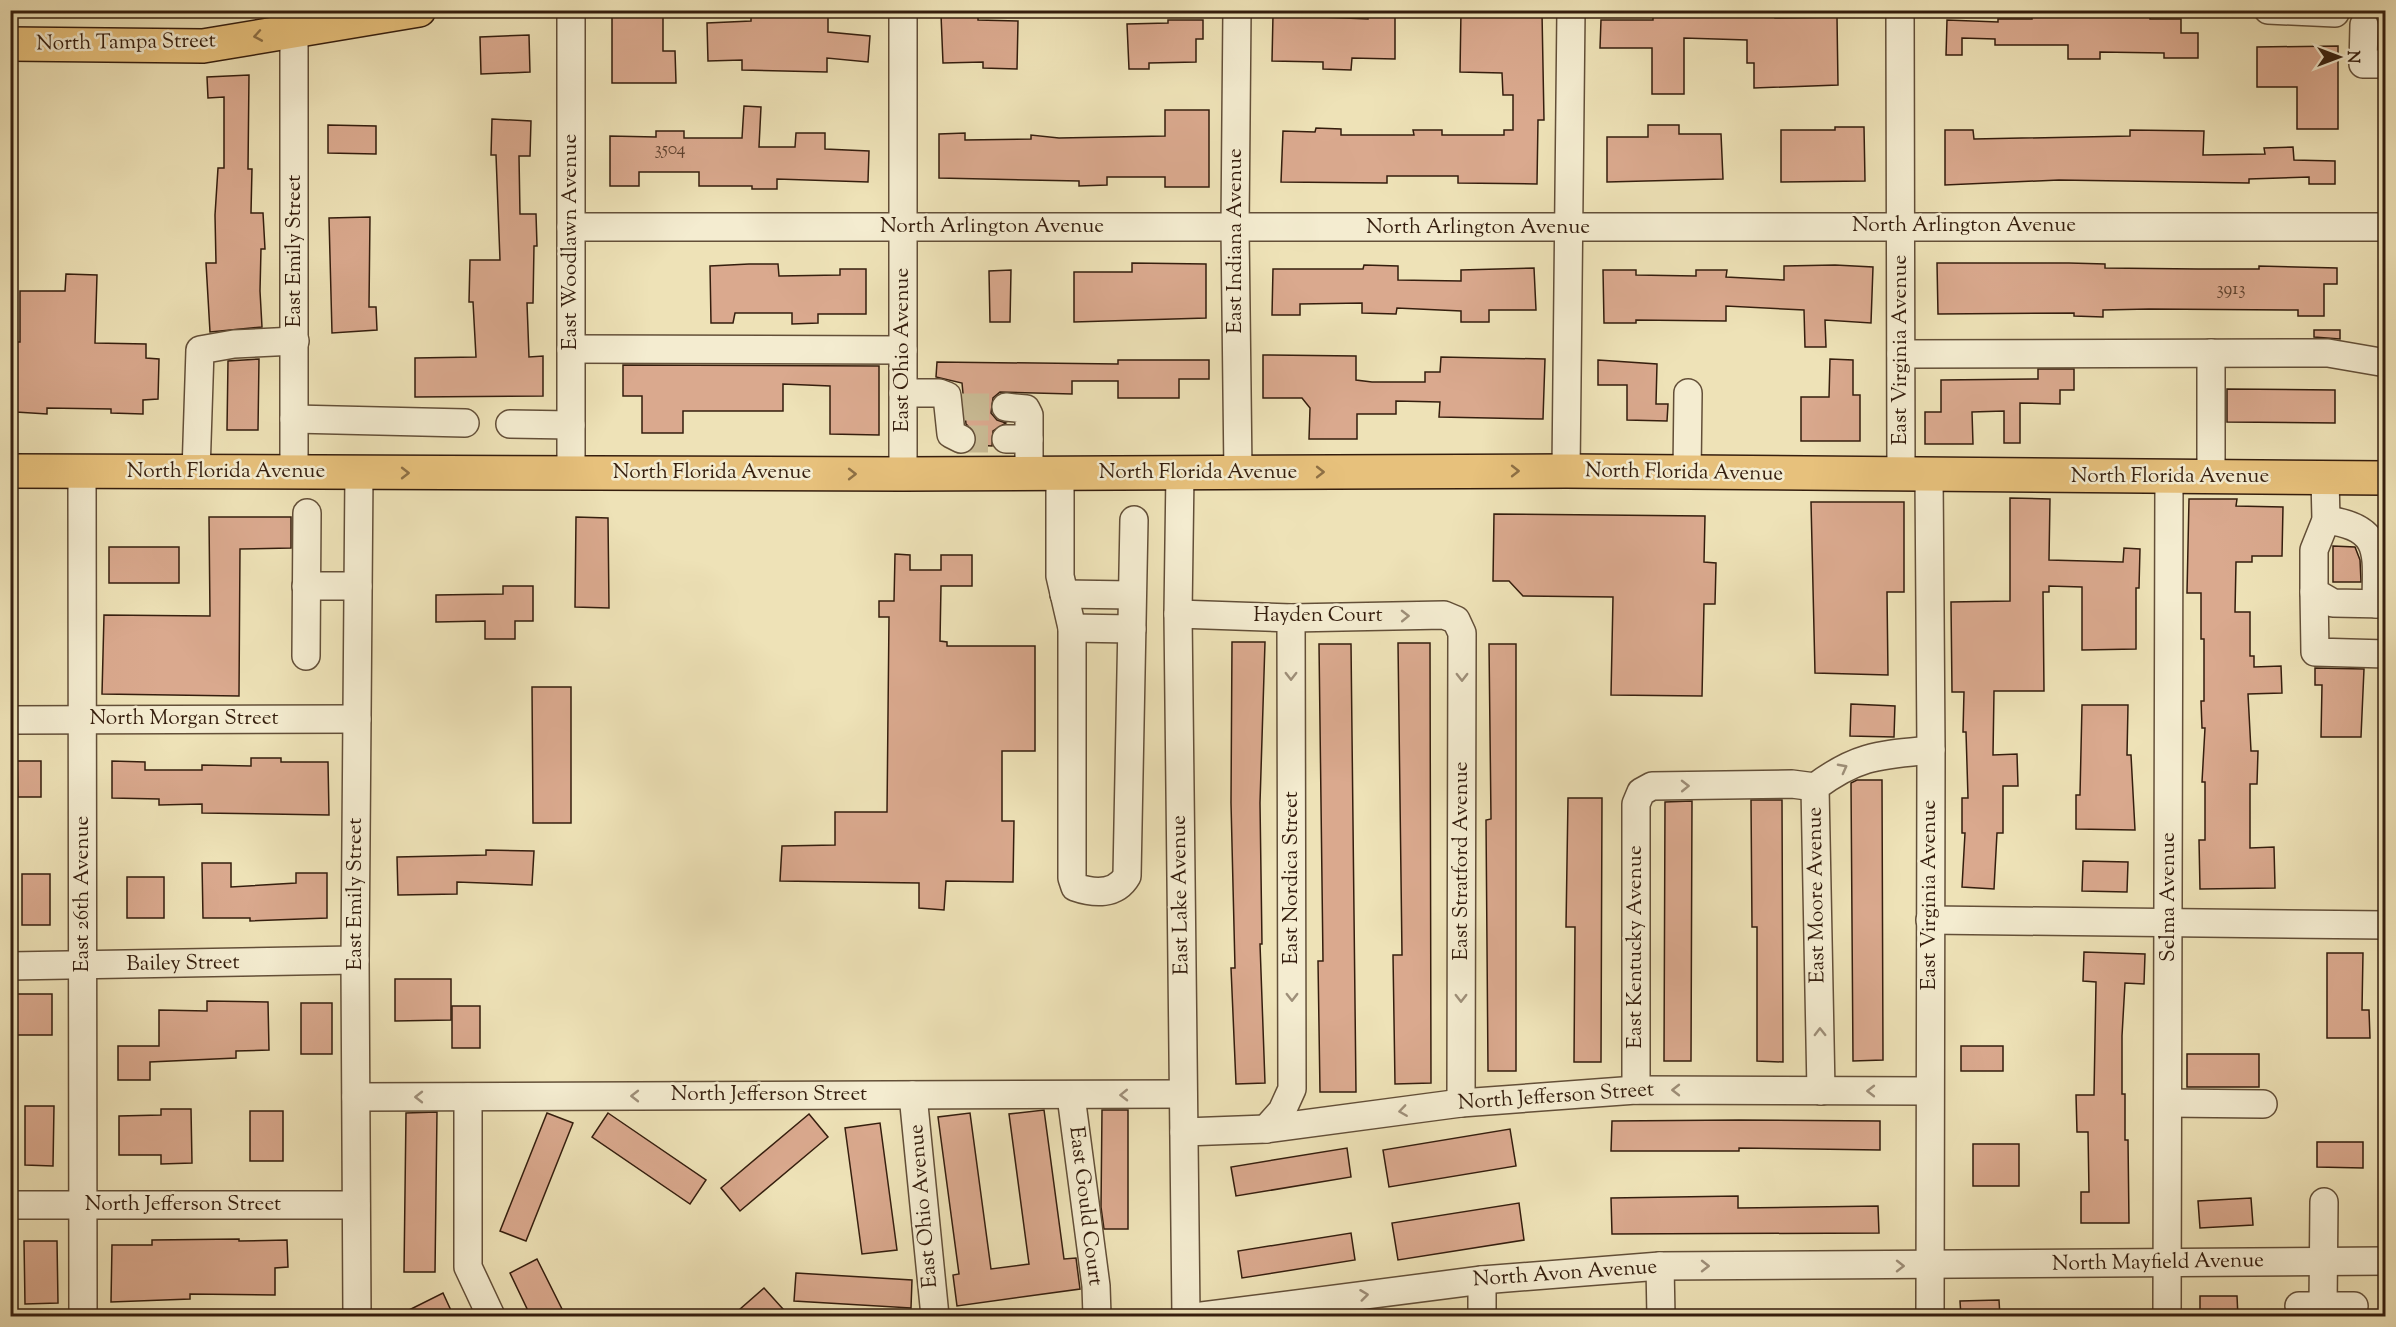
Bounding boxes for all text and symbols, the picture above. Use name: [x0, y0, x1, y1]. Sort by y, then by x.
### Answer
street label: North Tampa Street: [36, 26, 216, 60]
north arrow: [2309, 27, 2369, 87]
one-way arrow: [253, 30, 262, 42]
text: N: [2340, 51, 2363, 64]
street label: East Woodlawn Avenue: [556, 134, 586, 350]
house number: 3504: [654, 137, 686, 163]
street label: East Indiana Avenue: [1221, 148, 1251, 334]
street label: East Emily Street: [280, 174, 310, 328]
street label: North Arlington Avenue: [1852, 211, 2076, 241]
street label: North Arlington Avenue: [880, 212, 1104, 242]
street label: North Arlington Avenue: [1366, 213, 1590, 243]
street label: East Virginia Avenue: [1886, 255, 1916, 445]
street label: East Ohio Avenue: [888, 268, 918, 432]
house number: 3913: [2216, 277, 2246, 303]
street label: North Florida Avenue: [1585, 456, 1783, 490]
street label: North Florida Avenue: [127, 457, 325, 487]
street label: North Florida Avenue: [613, 458, 811, 488]
street label: North Florida Avenue: [1099, 458, 1297, 488]
street label: North Florida Avenue: [2071, 462, 2269, 492]
one-way arrow: [1510, 465, 1519, 478]
one-way arrow: [1315, 466, 1324, 478]
one-way arrow: [400, 467, 409, 479]
one-way arrow: [847, 468, 856, 480]
street label: Hayden Court: [1253, 601, 1383, 631]
one-way arrow: [1400, 610, 1409, 622]
one-way arrow: [1285, 672, 1297, 681]
one-way arrow: [1456, 672, 1468, 681]
street label: North Morgan Street: [89, 704, 279, 734]
street label: East Stratford Avenue: [1447, 761, 1477, 961]
one-way arrow: [1837, 764, 1847, 775]
one-way arrow: [1681, 780, 1690, 792]
street label: East Nordica Street: [1277, 791, 1307, 965]
street label: East Virginia Avenue: [1915, 800, 1945, 990]
street label: East Moore Avenue: [1800, 806, 1834, 984]
street label: East Lake Avenue: [1165, 815, 1197, 975]
street label: East 26th Avenue: [68, 816, 98, 972]
street label: East Emily Street: [341, 817, 371, 971]
street label: Selma Avenue: [2154, 832, 2184, 962]
street label: East Kentucky Avenue: [1621, 845, 1651, 1049]
street label: Bailey Street: [126, 948, 240, 980]
one-way arrow: [1286, 993, 1298, 1002]
one-way arrow: [1455, 993, 1467, 1002]
one-way arrow: [1814, 1028, 1826, 1037]
street label: North Jefferson Street: [1457, 1075, 1655, 1119]
street label: North Jefferson Street: [671, 1080, 867, 1110]
one-way arrow: [1671, 1084, 1680, 1096]
one-way arrow: [1866, 1085, 1875, 1097]
one-way arrow: [1120, 1089, 1129, 1101]
one-way arrow: [631, 1090, 640, 1102]
one-way arrow: [415, 1091, 424, 1103]
one-way arrow: [1398, 1104, 1407, 1117]
street label: East Ohio Avenue: [902, 1123, 946, 1289]
street label: East Gould Court: [1060, 1125, 1110, 1287]
street label: North Jefferson Street: [85, 1190, 281, 1220]
street label: North Mayfield Avenue: [2052, 1246, 2264, 1280]
street label: North Avon Avenue: [1472, 1253, 1658, 1295]
one-way arrow: [1700, 1260, 1709, 1272]
one-way arrow: [1895, 1260, 1904, 1272]
one-way arrow: [1360, 1289, 1369, 1302]

